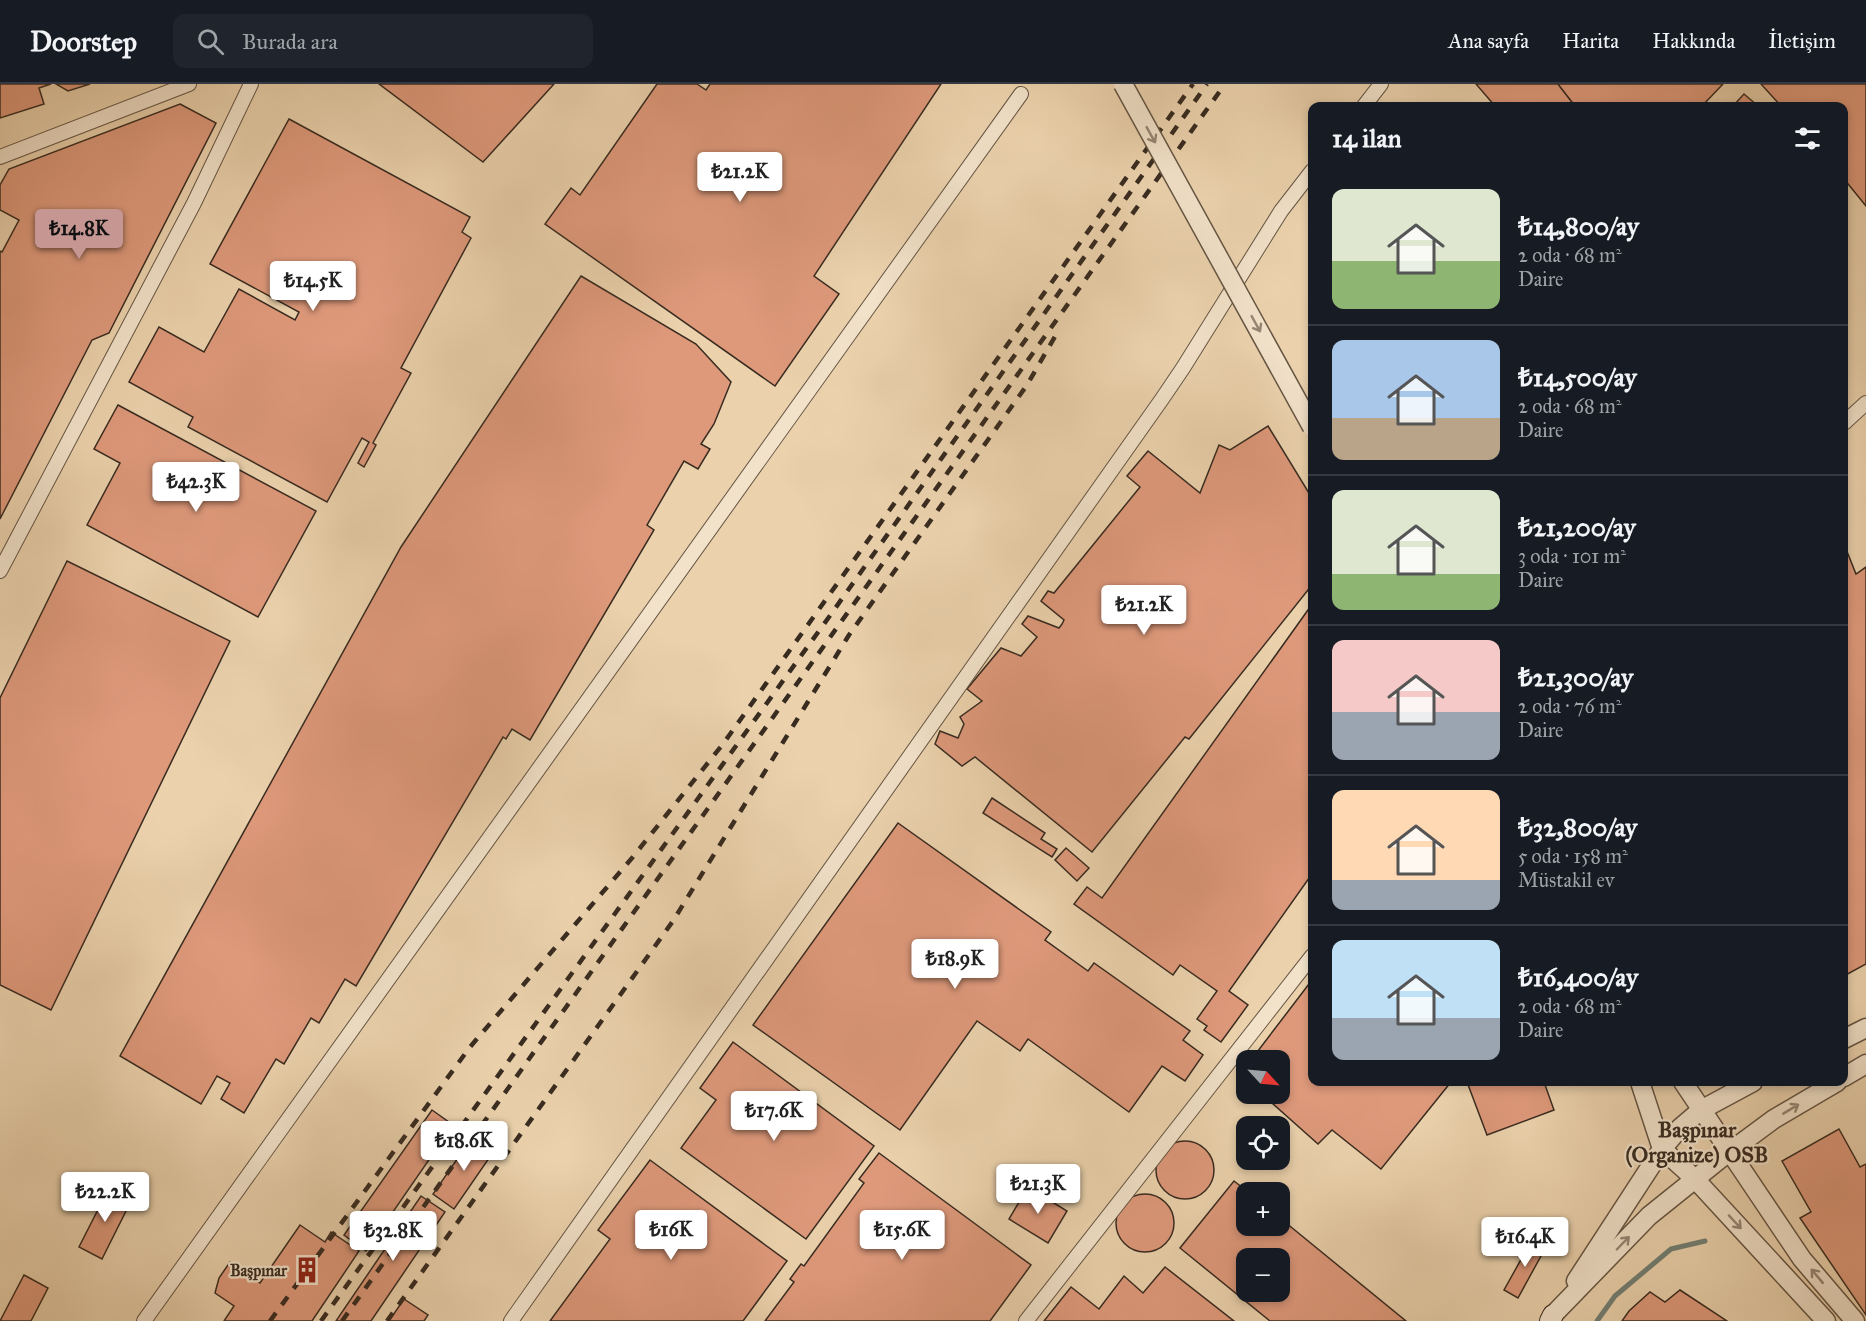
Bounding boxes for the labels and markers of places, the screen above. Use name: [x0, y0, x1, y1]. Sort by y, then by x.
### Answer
pin: ₺21.2K: [691, 152, 789, 203]
pin: ₺14.8K: [30, 209, 128, 260]
pin: ₺14.5K: [264, 261, 362, 312]
pin: ₺42.3K: [147, 462, 245, 513]
pin: ₺21.2K: [1095, 585, 1193, 636]
pin: ₺18.9K: [906, 939, 1004, 990]
pin: ₺17.6K: [725, 1091, 823, 1142]
pin: ₺18.6K: [415, 1121, 513, 1172]
pin: ₺21.3K: [989, 1164, 1087, 1215]
pin: ₺22.2K: [56, 1172, 154, 1223]
pin: ₺16K: [635, 1210, 707, 1261]
pin: ₺15.6K: [853, 1210, 951, 1261]
pin: ₺32.8K: [344, 1211, 442, 1262]
pin: ₺16.4K: [1476, 1217, 1574, 1268]
building icon: Başpınar: [292, 1255, 322, 1285]
place label: Başpınar: [230, 1261, 288, 1281]

